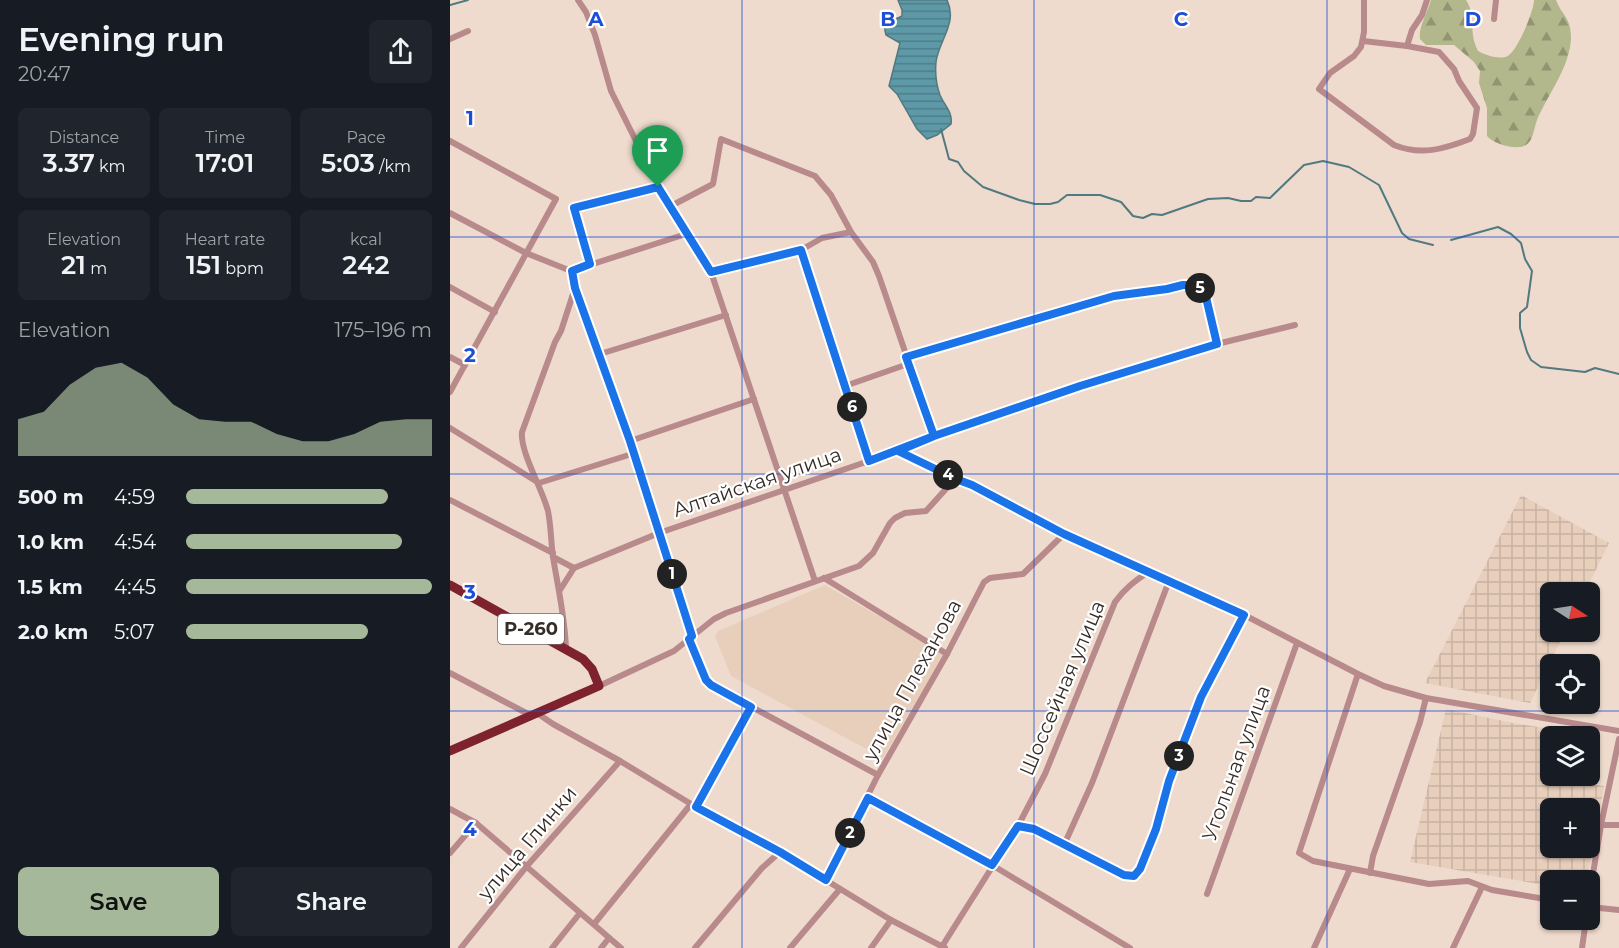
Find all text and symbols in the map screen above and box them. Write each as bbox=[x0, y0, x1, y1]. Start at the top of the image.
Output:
text: A bbox=[587, 7, 604, 31]
text: B bbox=[880, 7, 896, 31]
text: C bbox=[1174, 7, 1189, 31]
text: D bbox=[1465, 7, 1481, 31]
text: Evening run bbox=[18, 19, 225, 59]
button: share bbox=[369, 20, 432, 83]
text: 20:47 bbox=[18, 62, 71, 86]
text: 1 bbox=[466, 106, 474, 130]
pin bbox=[632, 125, 683, 187]
text: Distance bbox=[49, 128, 119, 147]
text: Time bbox=[205, 128, 245, 147]
text: Pace bbox=[346, 128, 386, 147]
icon: arrive bbox=[641, 134, 674, 167]
text: 3.37 bbox=[42, 147, 95, 179]
text: 17:01 bbox=[196, 147, 254, 179]
text: 5:03 bbox=[321, 147, 375, 179]
text: km bbox=[95, 157, 126, 176]
text: /km bbox=[375, 157, 411, 176]
text: Elevation bbox=[47, 230, 121, 249]
text: Heart rate bbox=[185, 230, 265, 249]
text: kcal bbox=[350, 230, 382, 249]
text: 21 bbox=[61, 249, 86, 281]
text: 151 bbox=[186, 249, 221, 281]
text: 242 bbox=[342, 249, 390, 281]
text: m bbox=[86, 259, 107, 278]
text: bpm bbox=[221, 259, 264, 278]
pin: 5 bbox=[1185, 273, 1215, 303]
text: 5 bbox=[1195, 278, 1205, 297]
text: Elevation bbox=[18, 318, 110, 342]
text: 175–196 m bbox=[334, 318, 432, 342]
text: 2 bbox=[464, 343, 476, 367]
pin: 6 bbox=[837, 392, 867, 422]
text: 6 bbox=[847, 397, 857, 416]
street label: Алтайская улица bbox=[670, 442, 844, 522]
pin: 4 bbox=[933, 460, 963, 490]
text: 4 bbox=[942, 465, 954, 484]
text: 500 m bbox=[18, 485, 84, 509]
text: 4:59 bbox=[114, 485, 155, 509]
text: 1.0 km bbox=[18, 530, 84, 554]
text: 4:54 bbox=[114, 530, 156, 554]
pin: 1 bbox=[657, 559, 687, 589]
text: 1 bbox=[669, 564, 675, 583]
text: 1.5 km bbox=[18, 575, 83, 599]
text: 4:45 bbox=[114, 575, 156, 599]
text: 3 bbox=[463, 580, 476, 604]
north arrow bbox=[1540, 582, 1600, 642]
map controls bbox=[1540, 582, 1600, 930]
street label: улица Плеханова bbox=[857, 595, 966, 766]
street label: Шоссейная улица bbox=[1014, 597, 1110, 779]
road number: Р-260 bbox=[498, 614, 564, 644]
text: 2.0 km bbox=[18, 620, 88, 644]
text: 5:07 bbox=[114, 620, 154, 644]
button: locate bbox=[1540, 654, 1600, 714]
street label: Угольная улица bbox=[1197, 682, 1275, 844]
button: layers bbox=[1540, 726, 1600, 786]
pin: 3 bbox=[1164, 741, 1194, 771]
text: 3 bbox=[1174, 746, 1184, 765]
street label: улица Глинки bbox=[472, 781, 582, 906]
button: + bbox=[1540, 798, 1600, 858]
text: 4 bbox=[463, 817, 477, 841]
pin: 2 bbox=[835, 818, 865, 848]
text: 2 bbox=[845, 823, 855, 842]
button: Save bbox=[18, 867, 219, 936]
button: Share bbox=[231, 867, 432, 936]
button: − bbox=[1540, 870, 1600, 930]

